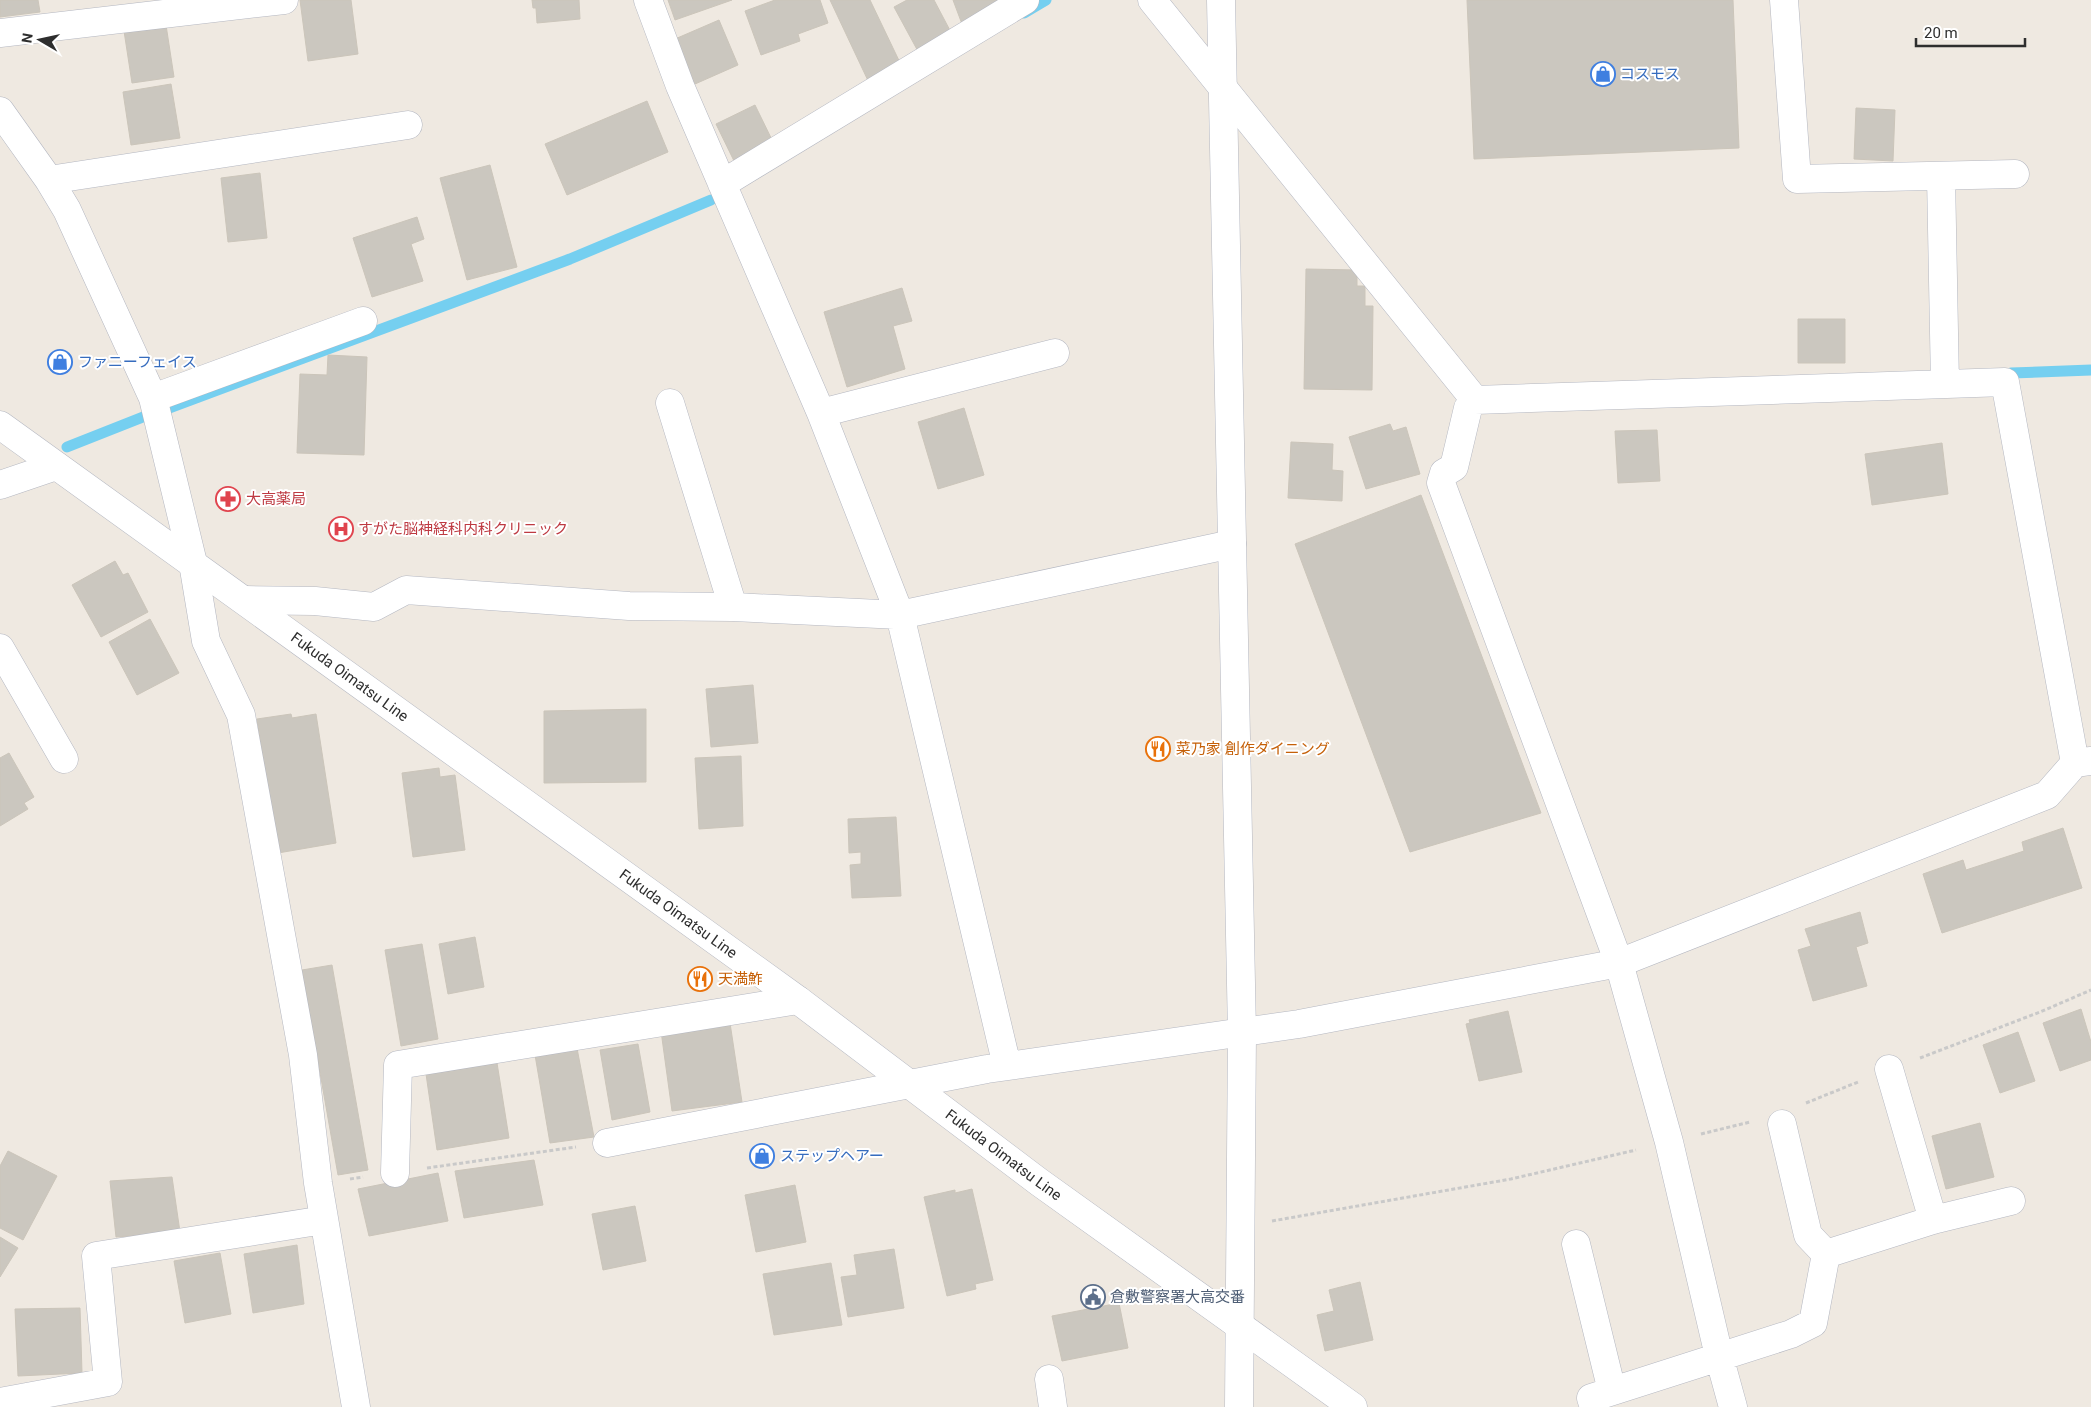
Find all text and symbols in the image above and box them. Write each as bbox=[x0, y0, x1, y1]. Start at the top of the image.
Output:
north arrow bbox=[15, 15, 65, 65]
scale bar bbox=[1916, 15, 2025, 47]
text: 20 m bbox=[1924, 24, 1958, 42]
text: N bbox=[18, 32, 36, 44]
shop icon: コスモス bbox=[1590, 61, 1616, 87]
place label: コスモス bbox=[1620, 65, 1680, 83]
shop icon: ファニーフェイス bbox=[47, 349, 73, 375]
place label: ファニーフェイス bbox=[78, 353, 197, 371]
pharmacy icon: 大高薬局 bbox=[215, 486, 241, 512]
place label: 大高薬局 bbox=[246, 490, 306, 508]
hospital icon: すがた脳神経科内科クリニック bbox=[328, 516, 354, 542]
place label: すがた脳神経科内科クリニック bbox=[358, 520, 568, 538]
street label: Fukuda Oimatsu Line bbox=[287, 629, 412, 725]
restaurant icon: 菜乃家 創作ダイニング bbox=[1145, 736, 1171, 762]
place label: 菜乃家 創作ダイニング bbox=[1176, 740, 1330, 758]
street label: Fukuda Oimatsu Line bbox=[616, 865, 741, 962]
restaurant icon: 天満鮓 bbox=[687, 966, 713, 992]
place label: 天満鮓 bbox=[718, 970, 763, 988]
street label: Fukuda Oimatsu Line bbox=[942, 1106, 1065, 1204]
shop icon: ステップヘアー bbox=[749, 1143, 775, 1169]
place label: ステップヘアー bbox=[780, 1147, 884, 1165]
public building icon: 倉敷警察署大高交番 bbox=[1080, 1284, 1106, 1310]
place label: 倉敷警察署大高交番 bbox=[1110, 1288, 1245, 1306]

